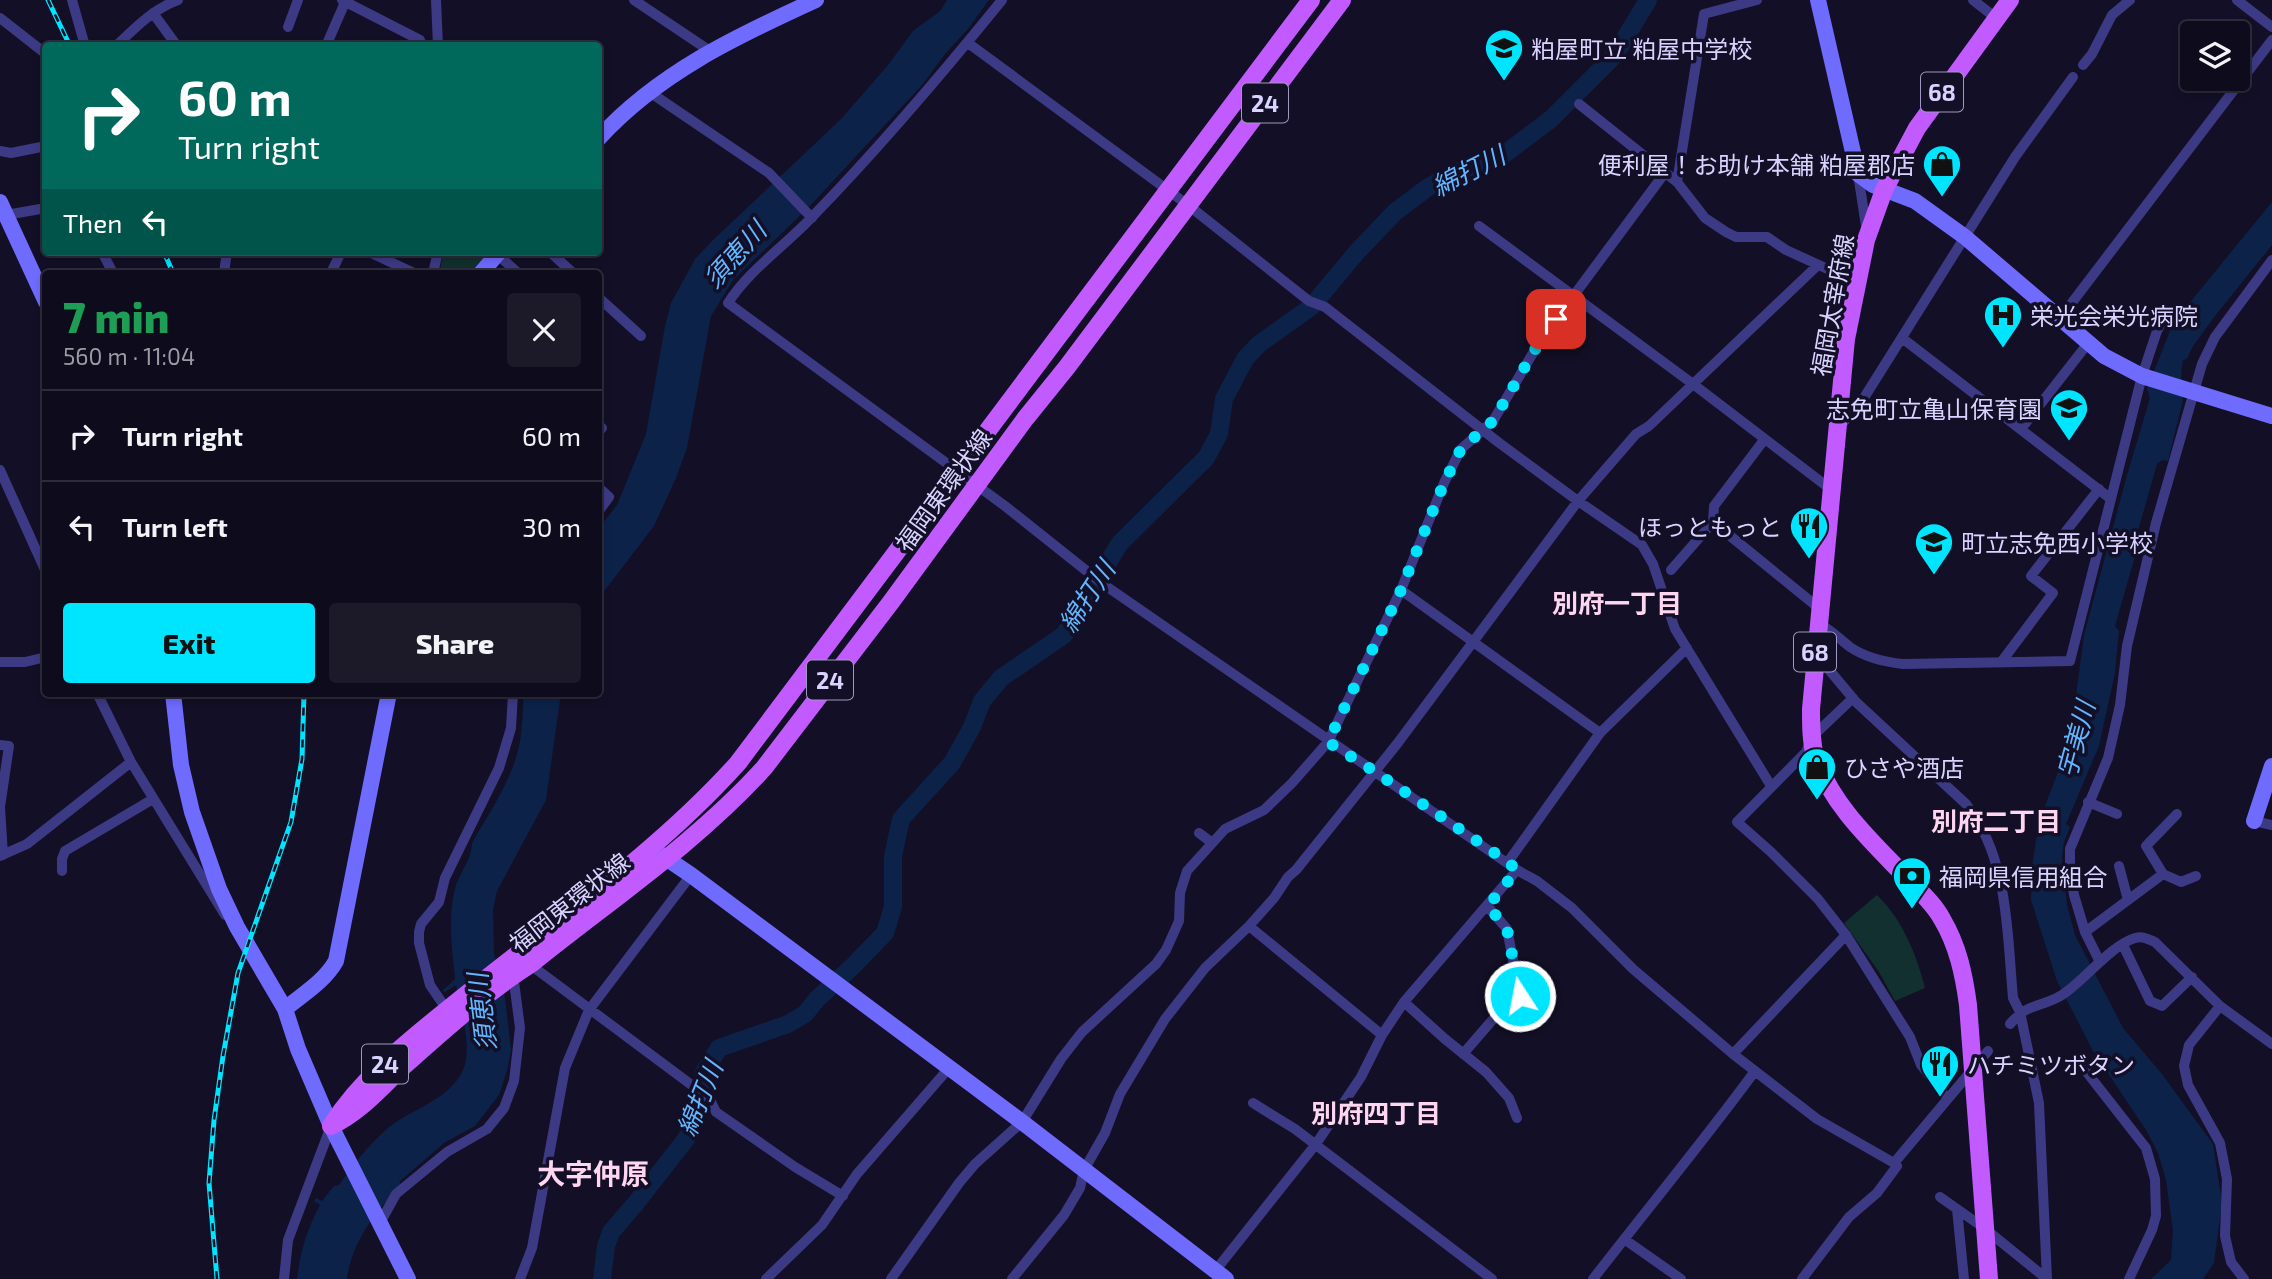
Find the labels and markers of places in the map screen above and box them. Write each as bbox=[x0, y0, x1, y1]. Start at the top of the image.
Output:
school or university icon: 粕屋町立 粕屋中学校 bbox=[1483, 27, 1525, 82]
place label: 粕屋町立 粕屋中学校 bbox=[1531, 34, 1752, 63]
shop icon: 便利屋！お助け本舗 粕屋郡店 bbox=[1921, 143, 1963, 198]
place label: 便利屋！お助け本舗 粕屋郡店 bbox=[1598, 150, 1915, 179]
pin bbox=[1526, 289, 1586, 349]
hospital icon: 栄光会栄光病院 bbox=[1982, 294, 2024, 349]
place label: 栄光会栄光病院 bbox=[2030, 301, 2198, 330]
school or university icon: 志免町立亀山保育園 bbox=[2048, 387, 2090, 442]
place label: 志免町立亀山保育園 bbox=[1826, 394, 2042, 423]
restaurant icon: ほっともっと bbox=[1788, 505, 1830, 560]
place label: ほっともっと bbox=[1638, 512, 1782, 541]
school or university icon: 町立志免西小学校 bbox=[1913, 521, 1955, 576]
place label: 町立志免西小学校 bbox=[1961, 528, 2153, 557]
shop icon: ひさや酒店 bbox=[1796, 746, 1838, 801]
place label: ひさや酒店 bbox=[1844, 753, 1964, 782]
bank icon: 福岡県信用組合 bbox=[1891, 855, 1933, 910]
place label: 福岡県信用組合 bbox=[1939, 862, 2107, 891]
restaurant icon: ハチミツボタン bbox=[1919, 1043, 1961, 1098]
place label: ハチミツボタン bbox=[1967, 1050, 2135, 1079]

